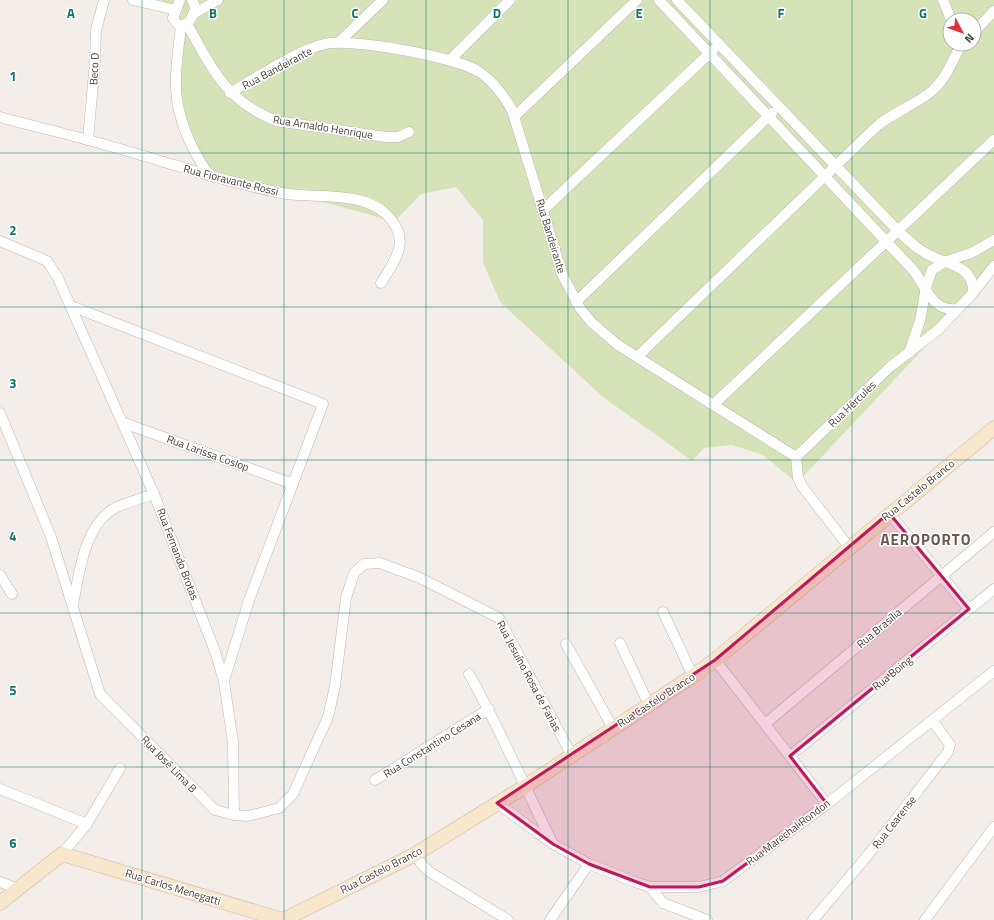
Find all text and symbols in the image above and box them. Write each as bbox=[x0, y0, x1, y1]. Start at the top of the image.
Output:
text: A bbox=[67, 3, 75, 23]
text: B bbox=[209, 3, 217, 23]
text: C bbox=[351, 3, 359, 23]
text: D bbox=[493, 3, 501, 23]
text: E bbox=[635, 3, 643, 23]
text: F bbox=[778, 3, 785, 23]
text: G bbox=[919, 3, 927, 23]
north arrow bbox=[942, 12, 982, 52]
text: N bbox=[961, 30, 978, 47]
street label: Rua Bandeirante bbox=[239, 43, 315, 93]
street label: Beco D bbox=[85, 52, 103, 86]
text: 1 bbox=[9, 66, 17, 86]
street label: Rua Arnaldo Henrique bbox=[272, 111, 375, 143]
street label: Rua Fioravante Rossi bbox=[182, 160, 280, 200]
street label: Rua Bandeirante bbox=[532, 197, 570, 276]
text: 2 bbox=[9, 220, 17, 240]
text: 3 bbox=[9, 373, 17, 393]
street label: Rua Hércules bbox=[825, 377, 879, 431]
street label: Rua Larissa Coslop bbox=[165, 431, 252, 475]
street label: Rua Castelo Branco bbox=[878, 455, 958, 524]
street label: Rua Fernando Brotas bbox=[153, 506, 203, 602]
text: 4 bbox=[9, 526, 17, 546]
district label: AEROPORTO bbox=[881, 528, 971, 551]
street label: Rua Brasília bbox=[853, 604, 905, 652]
street label: Rua Jesuíno Rosa de Farias bbox=[493, 618, 565, 734]
street label: Rua Boing bbox=[869, 652, 916, 694]
street label: Rua Castelo Branco bbox=[614, 669, 698, 731]
text: 5 bbox=[9, 680, 17, 700]
street label: Rua Constantino Cesana bbox=[380, 708, 484, 782]
street label: Rua José Lima B bbox=[137, 732, 201, 796]
street label: Rua Cearense bbox=[868, 792, 920, 852]
street label: Rua Marechal Rondon bbox=[743, 795, 833, 869]
text: 6 bbox=[9, 833, 17, 853]
street label: Rua Castelo Branco bbox=[337, 842, 425, 898]
street label: Rua Carlos Menegatti bbox=[123, 865, 223, 909]

